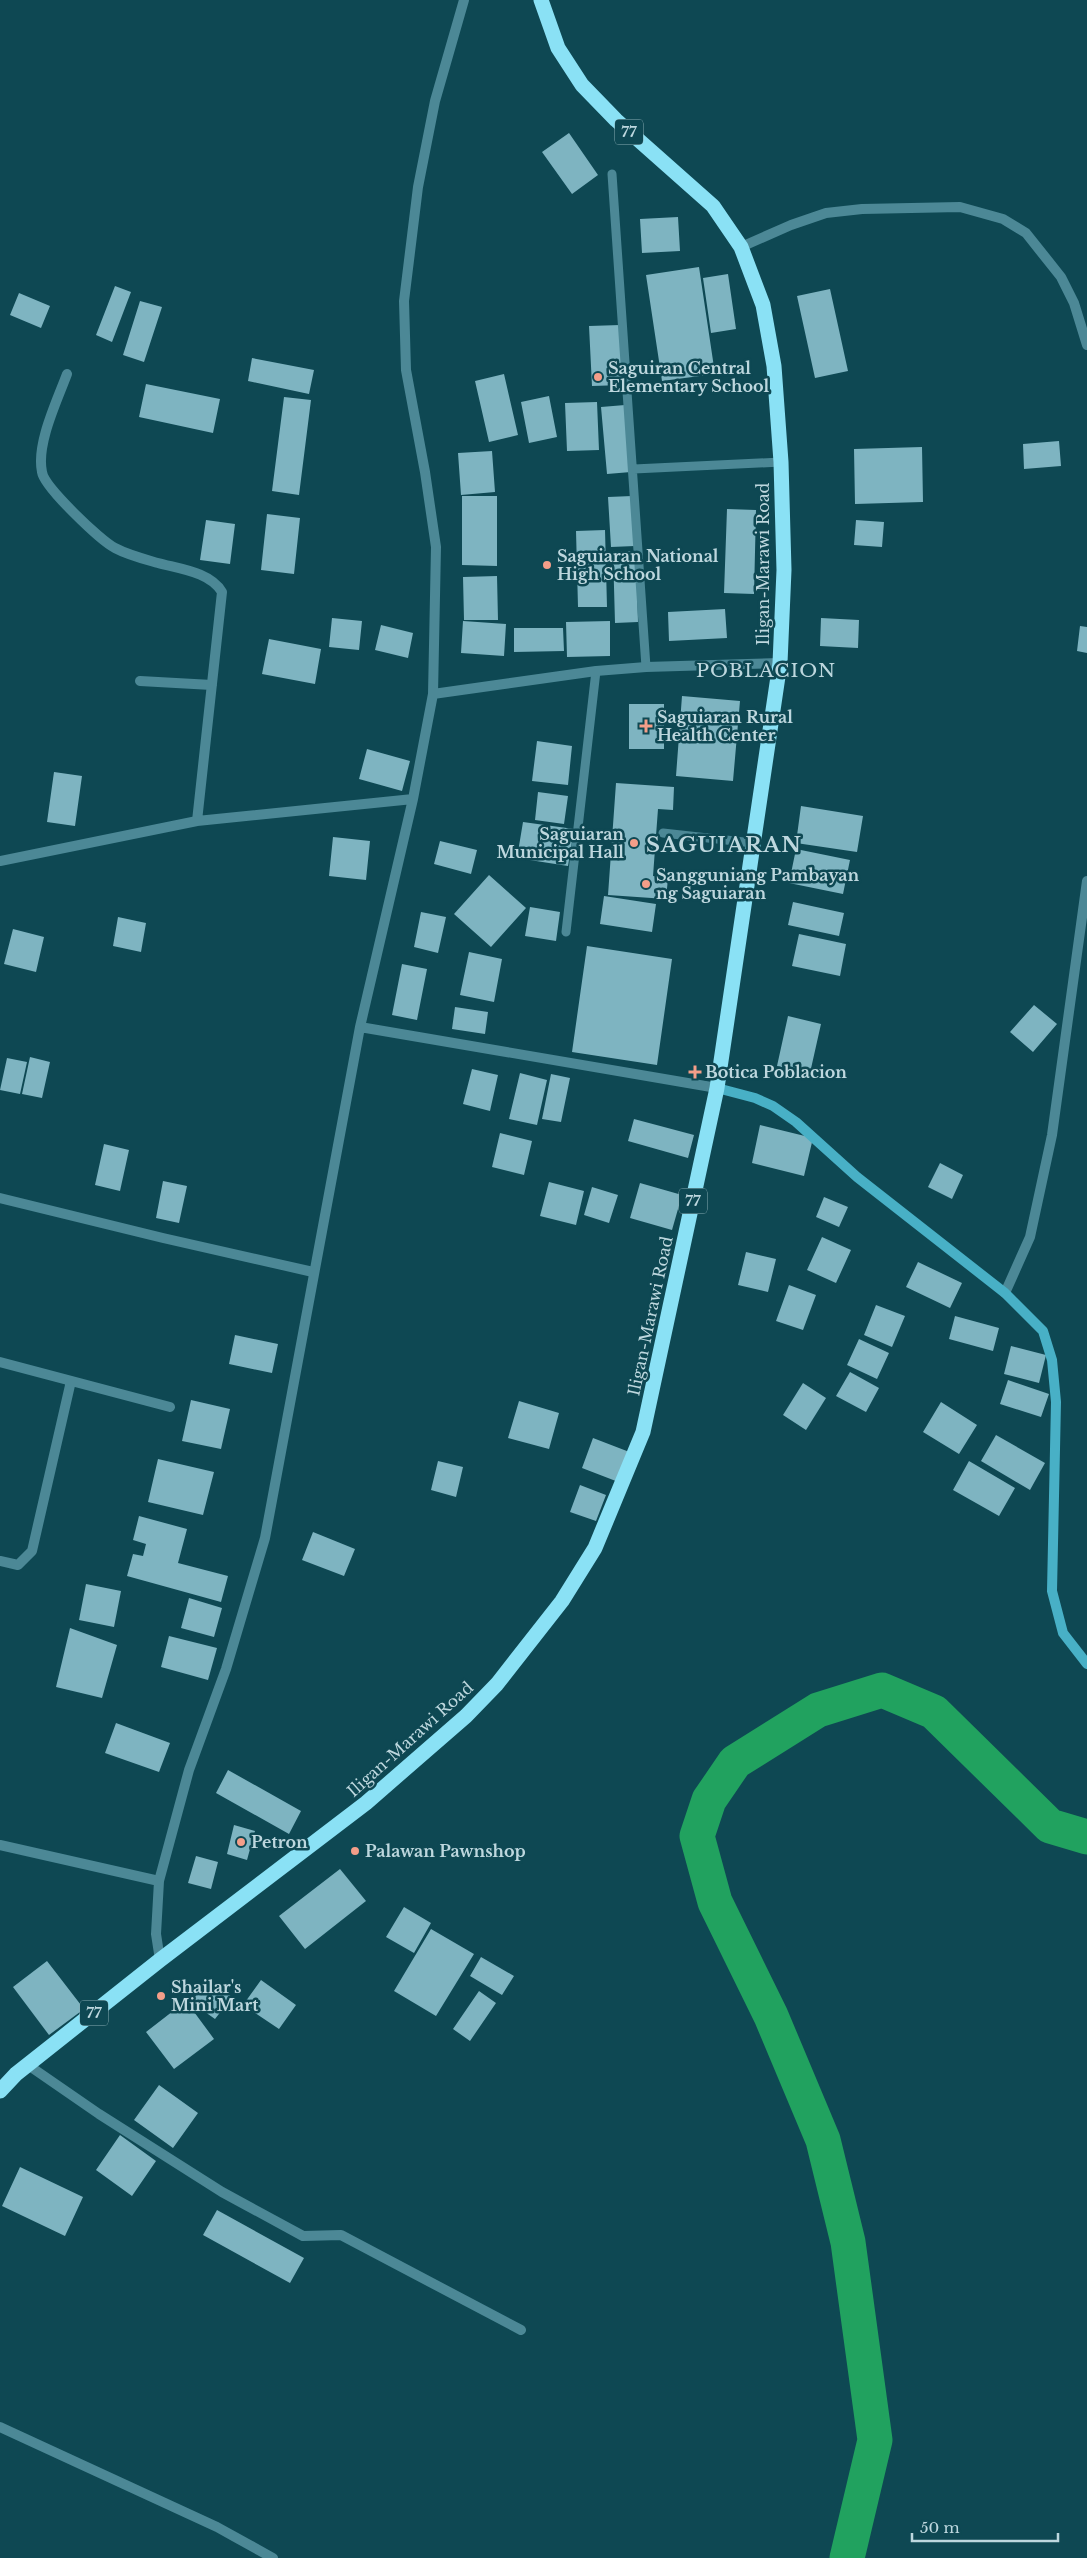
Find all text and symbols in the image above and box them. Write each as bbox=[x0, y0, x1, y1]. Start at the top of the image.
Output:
road number: 77 bbox=[615, 120, 643, 144]
place label: Saguiran Central Elementary School bbox=[608, 358, 770, 396]
marker: Saguiran Central Elementary School bbox=[592, 371, 604, 383]
street label: Iligan-Marawi Road bbox=[753, 482, 773, 645]
place label: Saguiaran National High School bbox=[557, 546, 719, 584]
marker: Saguiaran National High School bbox=[541, 559, 553, 571]
district label: POBLACION bbox=[696, 659, 836, 682]
place label: Saguiaran Rural Health Center bbox=[657, 707, 793, 745]
marker: Saguiaran Rural Health Center bbox=[639, 719, 653, 733]
place label: Saguiaran Municipal Hall bbox=[497, 824, 624, 862]
district label: SAGUIARAN bbox=[646, 832, 802, 858]
marker: Saguiaran Municipal Hall bbox=[628, 837, 640, 849]
place label: Sangguniang Pambayan ng Saguiaran bbox=[656, 865, 859, 903]
marker: Sangguniang Pambayan ng Saguiaran bbox=[640, 878, 652, 890]
place label: Botica Poblacion bbox=[705, 1062, 847, 1082]
marker: Botica Poblacion bbox=[689, 1066, 701, 1078]
road number: 77 bbox=[679, 1188, 707, 1214]
street label: Iligan-Marawi Road bbox=[623, 1234, 677, 1398]
street label: Iligan-Marawi Road bbox=[343, 1677, 477, 1801]
place label: Petron bbox=[251, 1832, 308, 1852]
marker: Petron bbox=[235, 1836, 247, 1848]
place label: Palawan Pawnshop bbox=[365, 1841, 526, 1861]
marker: Palawan Pawnshop bbox=[349, 1845, 361, 1857]
place label: Shailar's Mini Mart bbox=[171, 1977, 259, 2015]
marker: Shailar's Mini Mart bbox=[155, 1990, 167, 2002]
road number: 77 bbox=[80, 2000, 108, 2026]
scale bar bbox=[912, 2510, 1058, 2542]
text: 50 m bbox=[920, 2518, 960, 2537]

